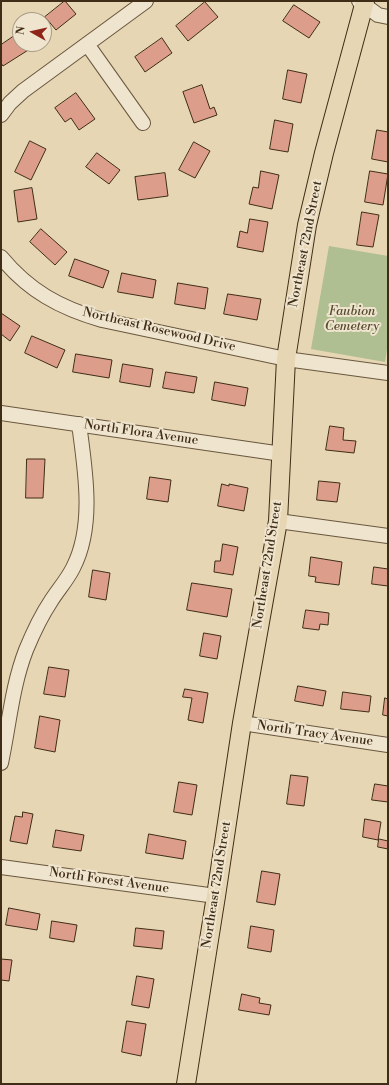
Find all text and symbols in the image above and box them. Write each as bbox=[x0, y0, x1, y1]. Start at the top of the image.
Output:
north arrow bbox=[12, 12, 52, 52]
text: N bbox=[14, 25, 29, 36]
street label: Northeast 72nd Street bbox=[286, 179, 326, 309]
park label: Faubion Cemetery bbox=[325, 304, 379, 335]
street label: Northeast Rosewood Drive bbox=[81, 305, 237, 355]
street label: North Flora Avenue bbox=[83, 417, 199, 449]
street label: Northeast 72nd Street bbox=[250, 500, 286, 630]
street label: North Tracy Avenue bbox=[256, 718, 374, 750]
street label: Northeast 72nd Street bbox=[199, 820, 235, 950]
street label: North Forest Avenue bbox=[48, 865, 170, 897]

